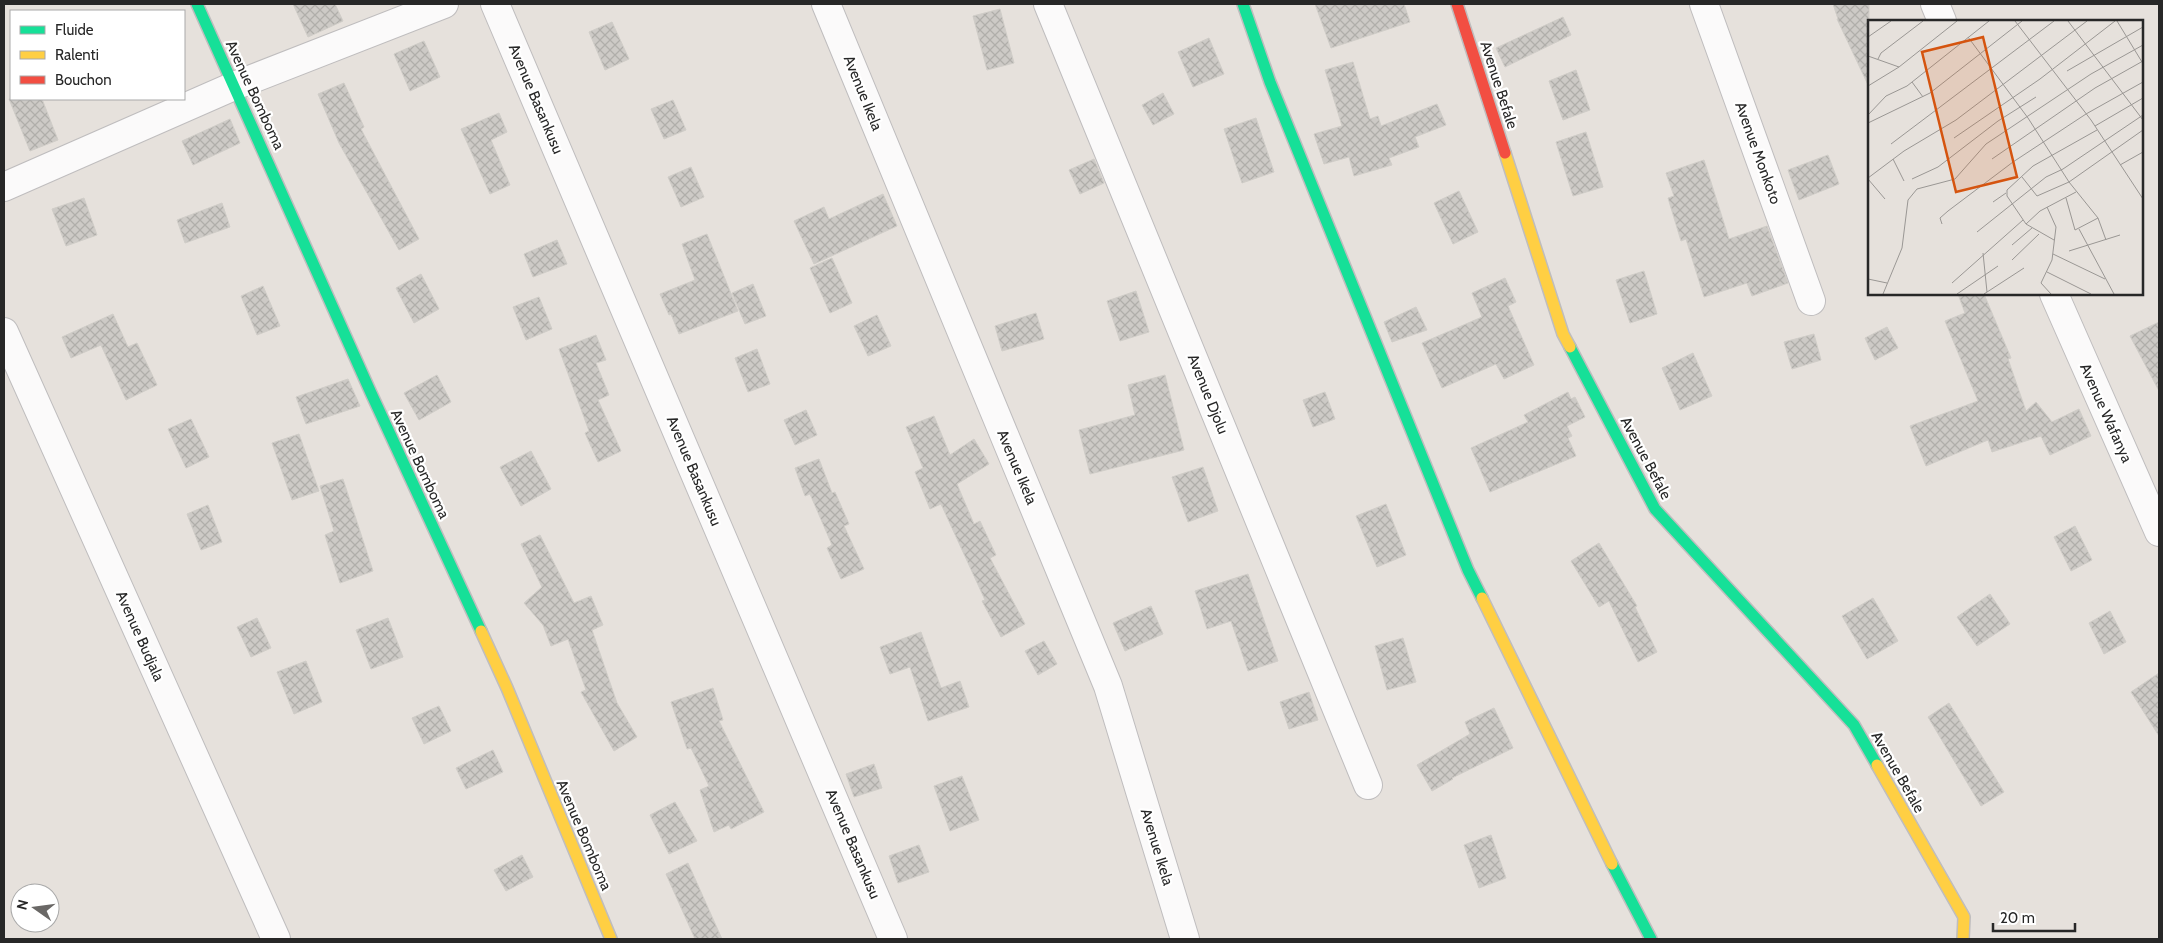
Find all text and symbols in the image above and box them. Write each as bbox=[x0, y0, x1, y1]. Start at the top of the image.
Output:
legend bbox=[10, 10, 185, 100]
inset map bbox=[1868, 20, 2143, 295]
text: Fluide bbox=[55, 21, 94, 39]
street label: Avenue Bomboma bbox=[222, 38, 288, 153]
street label: Avenue Befale bbox=[1476, 39, 1522, 131]
street label: Avenue Basankusu bbox=[505, 41, 567, 157]
text: Ralenti bbox=[55, 46, 99, 64]
street label: Avenue Ikela bbox=[840, 53, 887, 134]
text: Bouchon bbox=[55, 71, 112, 89]
street label: Avenue Monkoto bbox=[1731, 99, 1785, 207]
street label: Avenue Djolu bbox=[1184, 351, 1232, 437]
street label: Avenue Wafanya bbox=[2076, 361, 2136, 466]
street label: Avenue Bomboma bbox=[387, 407, 453, 522]
street label: Avenue Basankusu bbox=[663, 413, 725, 529]
street label: Avenue Befale bbox=[1617, 414, 1675, 503]
street label: Avenue Ikela bbox=[993, 427, 1041, 508]
street label: Avenue Budjala bbox=[112, 588, 168, 685]
street label: Avenue Befale bbox=[1868, 728, 1929, 816]
street label: Avenue Bomboma bbox=[553, 777, 616, 894]
street label: Avenue Basankusu bbox=[822, 786, 884, 902]
street label: Avenue Ikela bbox=[1137, 806, 1177, 888]
north arrow bbox=[10, 883, 60, 933]
text: N bbox=[12, 898, 32, 912]
scale bar bbox=[1993, 900, 2076, 932]
text: 20 m bbox=[2000, 909, 2035, 927]

